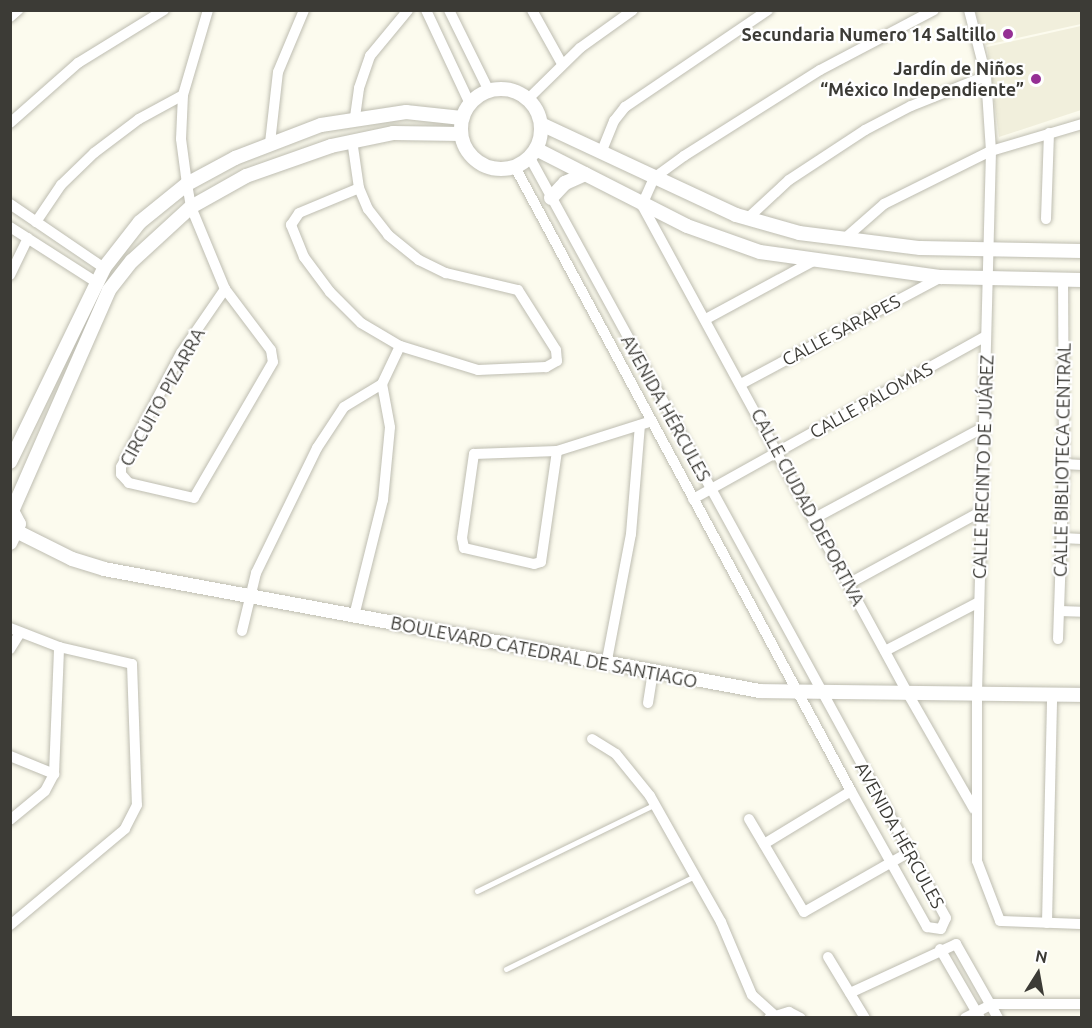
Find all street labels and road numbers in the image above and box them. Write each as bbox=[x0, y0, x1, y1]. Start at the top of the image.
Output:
street label: CALLE SARAPES bbox=[778, 290, 904, 370]
street label: CIRCUITO PIZARRA bbox=[115, 324, 209, 470]
street label: AVENIDA HÉRCULES bbox=[617, 331, 715, 485]
street label: CALLE BIBLIOTECA CENTRAL bbox=[1049, 343, 1075, 577]
street label: CALLE RECINTO DE JUÁREZ bbox=[968, 355, 998, 579]
street label: CALLE PALOMAS bbox=[806, 357, 936, 443]
street label: CALLE CIUDAD DEPORTIVA bbox=[747, 405, 869, 609]
street label: BOULEVARD CATEDRAL DE SANTIAGO bbox=[389, 612, 699, 692]
street label: AVENIDA HÉRCULES bbox=[851, 758, 949, 912]

